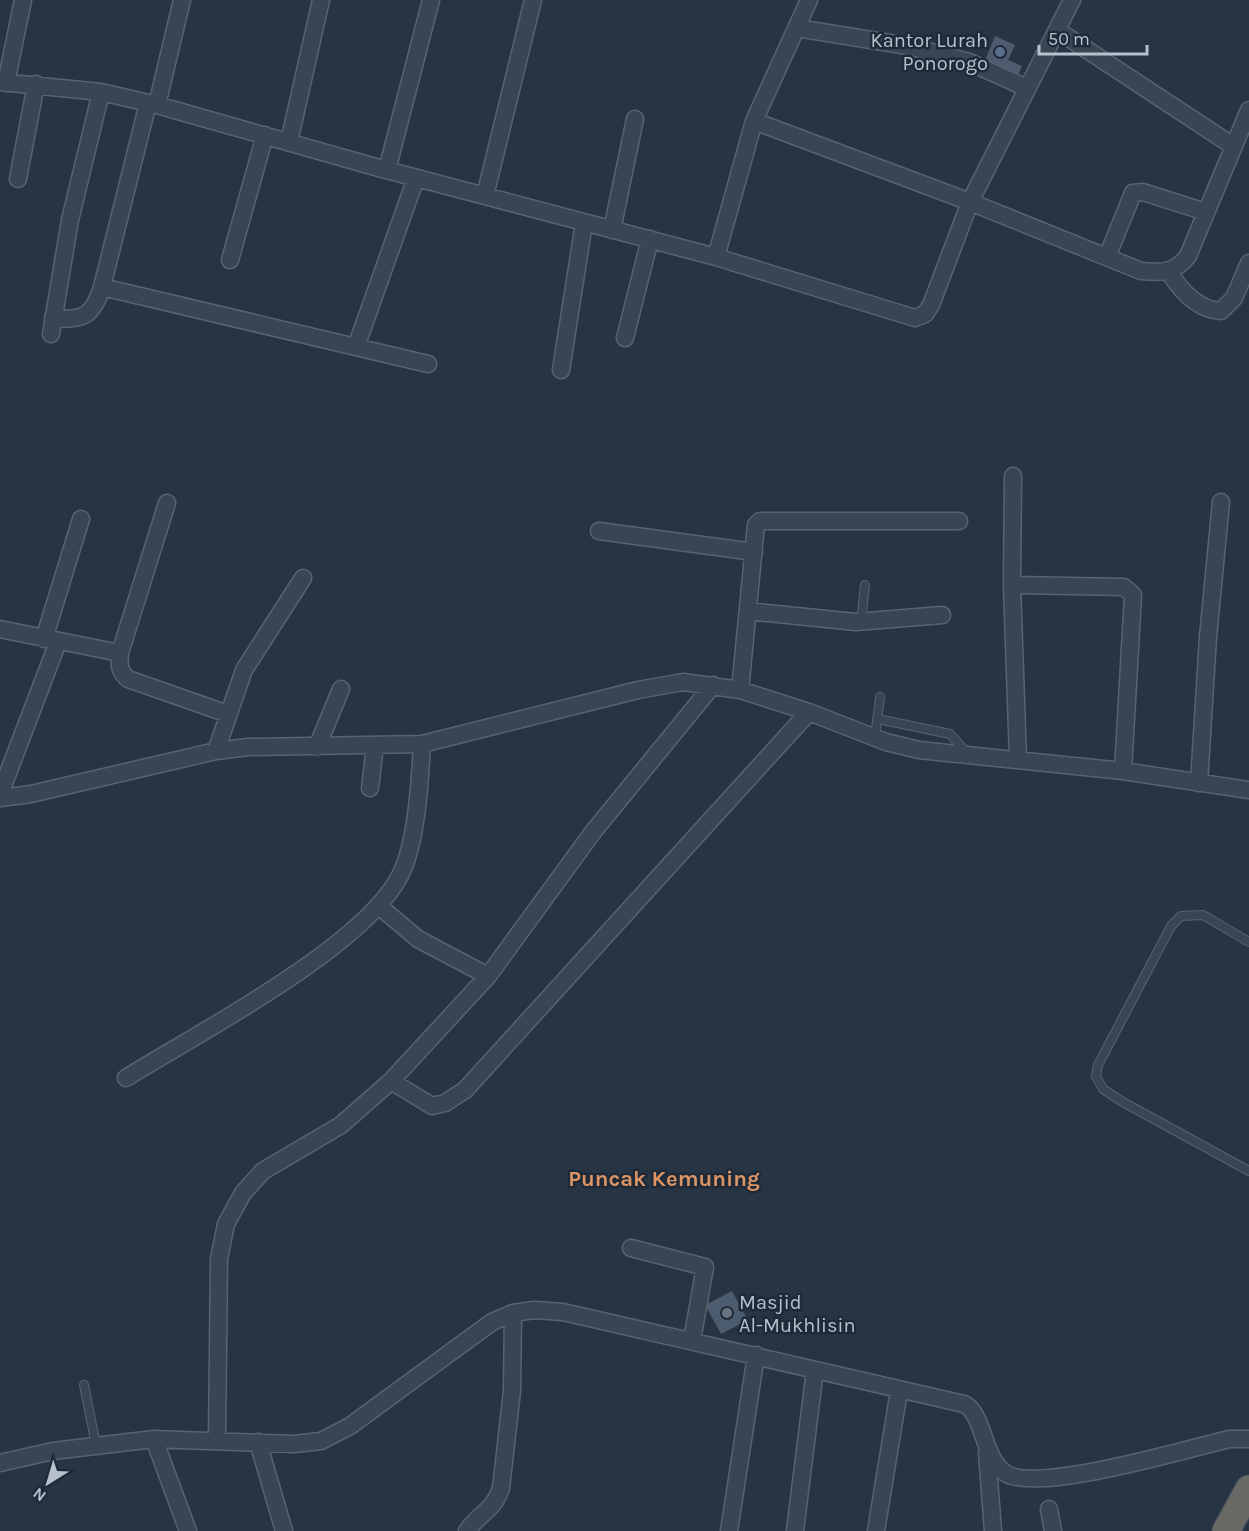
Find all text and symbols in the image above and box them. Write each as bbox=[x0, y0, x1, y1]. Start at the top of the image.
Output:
scale bar bbox=[1039, 18, 1147, 56]
text: 50 m bbox=[1048, 28, 1090, 50]
place label: Kantor Lurah Ponorogo bbox=[871, 29, 988, 75]
marker: Kantor Lurah Ponorogo bbox=[993, 45, 1007, 59]
district label: Puncak Kemuning bbox=[568, 1166, 760, 1192]
place label: Masjid Al-Mukhlisin bbox=[739, 1291, 856, 1337]
marker: Masjid Al-Mukhlisin bbox=[720, 1306, 734, 1320]
north arrow bbox=[18, 1453, 78, 1513]
text: N bbox=[29, 1484, 50, 1506]

